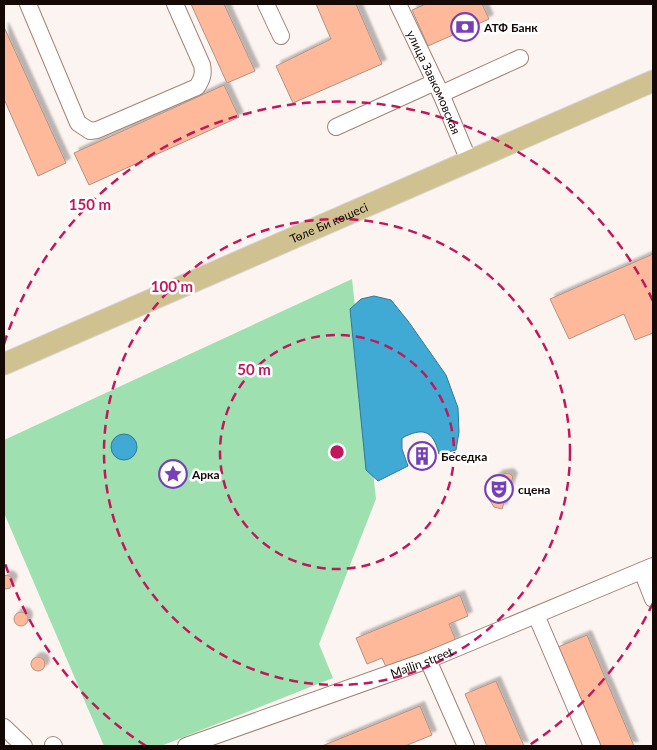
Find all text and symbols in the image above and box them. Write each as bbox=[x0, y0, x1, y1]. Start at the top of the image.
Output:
bank icon: АТФ Банк bbox=[450, 12, 480, 42]
place label: АТФ Банк bbox=[483, 20, 538, 35]
street label: улица Завкомовская bbox=[404, 28, 464, 136]
text: 150 m bbox=[69, 195, 111, 213]
street label: Төле Би көшесі bbox=[287, 199, 370, 246]
text: 100 m bbox=[151, 277, 193, 295]
text: 50 m bbox=[237, 360, 271, 378]
building icon: Беседка bbox=[407, 441, 437, 471]
centre of rings bbox=[328, 443, 346, 461]
place label: Беседка bbox=[441, 449, 487, 464]
place icon: Арка bbox=[158, 459, 188, 489]
place label: Арка bbox=[191, 467, 220, 482]
theatre icon: сцена bbox=[484, 474, 514, 504]
place label: сцена bbox=[518, 482, 550, 497]
street label: Mailin street bbox=[388, 643, 456, 680]

